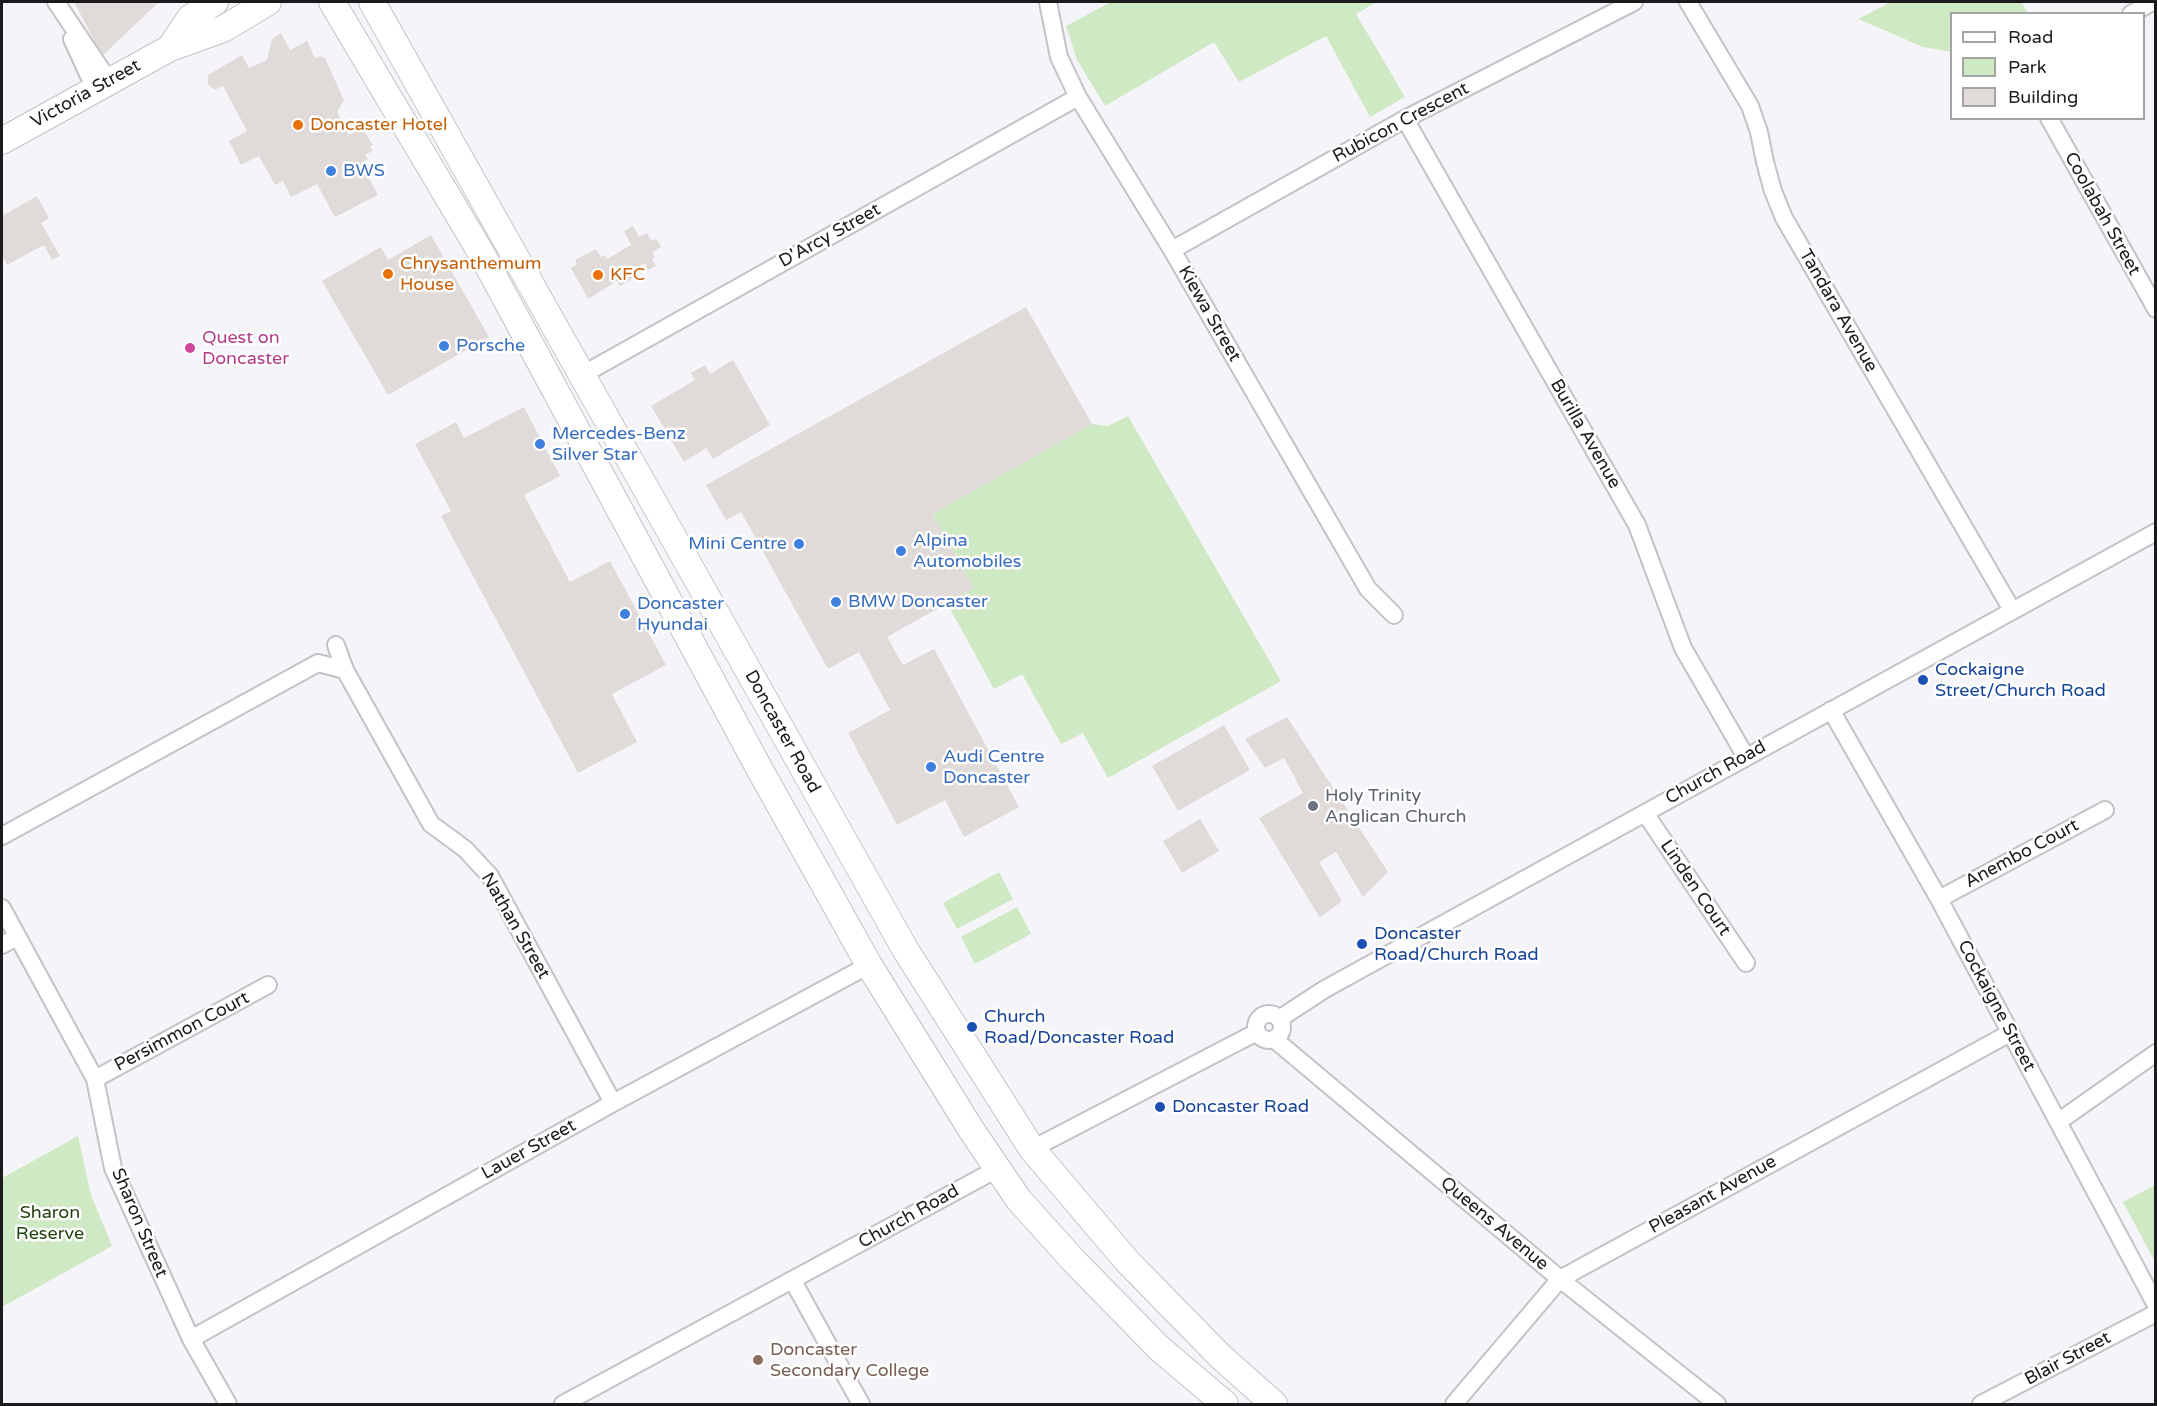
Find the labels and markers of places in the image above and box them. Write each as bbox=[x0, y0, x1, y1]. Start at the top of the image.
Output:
place label: Doncaster Hotel bbox=[310, 114, 448, 136]
marker: Doncaster Hotel bbox=[291, 118, 305, 132]
place label: BWS bbox=[343, 160, 385, 182]
marker: BWS bbox=[324, 164, 338, 178]
place label: Chrysanthemum House bbox=[400, 253, 541, 296]
place label: KFC bbox=[610, 264, 645, 286]
marker: Chrysanthemum House bbox=[381, 267, 395, 281]
marker: KFC bbox=[591, 268, 605, 282]
place label: Quest on Doncaster bbox=[202, 327, 289, 370]
place label: Porsche bbox=[456, 335, 525, 357]
marker: Porsche bbox=[437, 339, 451, 353]
marker: Quest on Doncaster bbox=[183, 341, 197, 355]
place label: Mercedes-Benz Silver Star bbox=[552, 423, 686, 466]
marker: Mercedes-Benz Silver Star bbox=[533, 437, 547, 451]
place label: Alpina Automobiles bbox=[913, 530, 1021, 572]
place label: Mini Centre bbox=[688, 533, 787, 555]
marker: Mini Centre bbox=[792, 537, 806, 551]
marker: Alpina Automobiles bbox=[894, 544, 908, 558]
place label: BMW Doncaster bbox=[848, 591, 988, 613]
place label: Doncaster Hyundai bbox=[637, 593, 724, 636]
marker: BMW Doncaster bbox=[829, 595, 843, 609]
marker: Doncaster Hyundai bbox=[618, 607, 632, 621]
place label: Cockaigne Street/Church Road bbox=[1935, 659, 2106, 702]
marker: Cockaigne Street/Church Road bbox=[1916, 673, 1930, 687]
place label: Audi Centre Doncaster bbox=[943, 746, 1045, 789]
marker: Audi Centre Doncaster bbox=[924, 760, 938, 774]
place label: Holy Trinity Anglican Church bbox=[1325, 785, 1466, 828]
marker: Holy Trinity Anglican Church bbox=[1306, 799, 1320, 813]
place label: Doncaster Road/Church Road bbox=[1374, 923, 1539, 966]
marker: Doncaster Road/Church Road bbox=[1355, 937, 1369, 951]
place label: Church Road/Doncaster Road bbox=[984, 1006, 1174, 1048]
marker: Church Road/Doncaster Road bbox=[965, 1020, 979, 1034]
place label: Doncaster Road bbox=[1172, 1096, 1309, 1118]
marker: Doncaster Road bbox=[1153, 1100, 1167, 1114]
place label: Doncaster Secondary College bbox=[770, 1339, 929, 1382]
marker: Doncaster Secondary College bbox=[751, 1353, 765, 1367]

